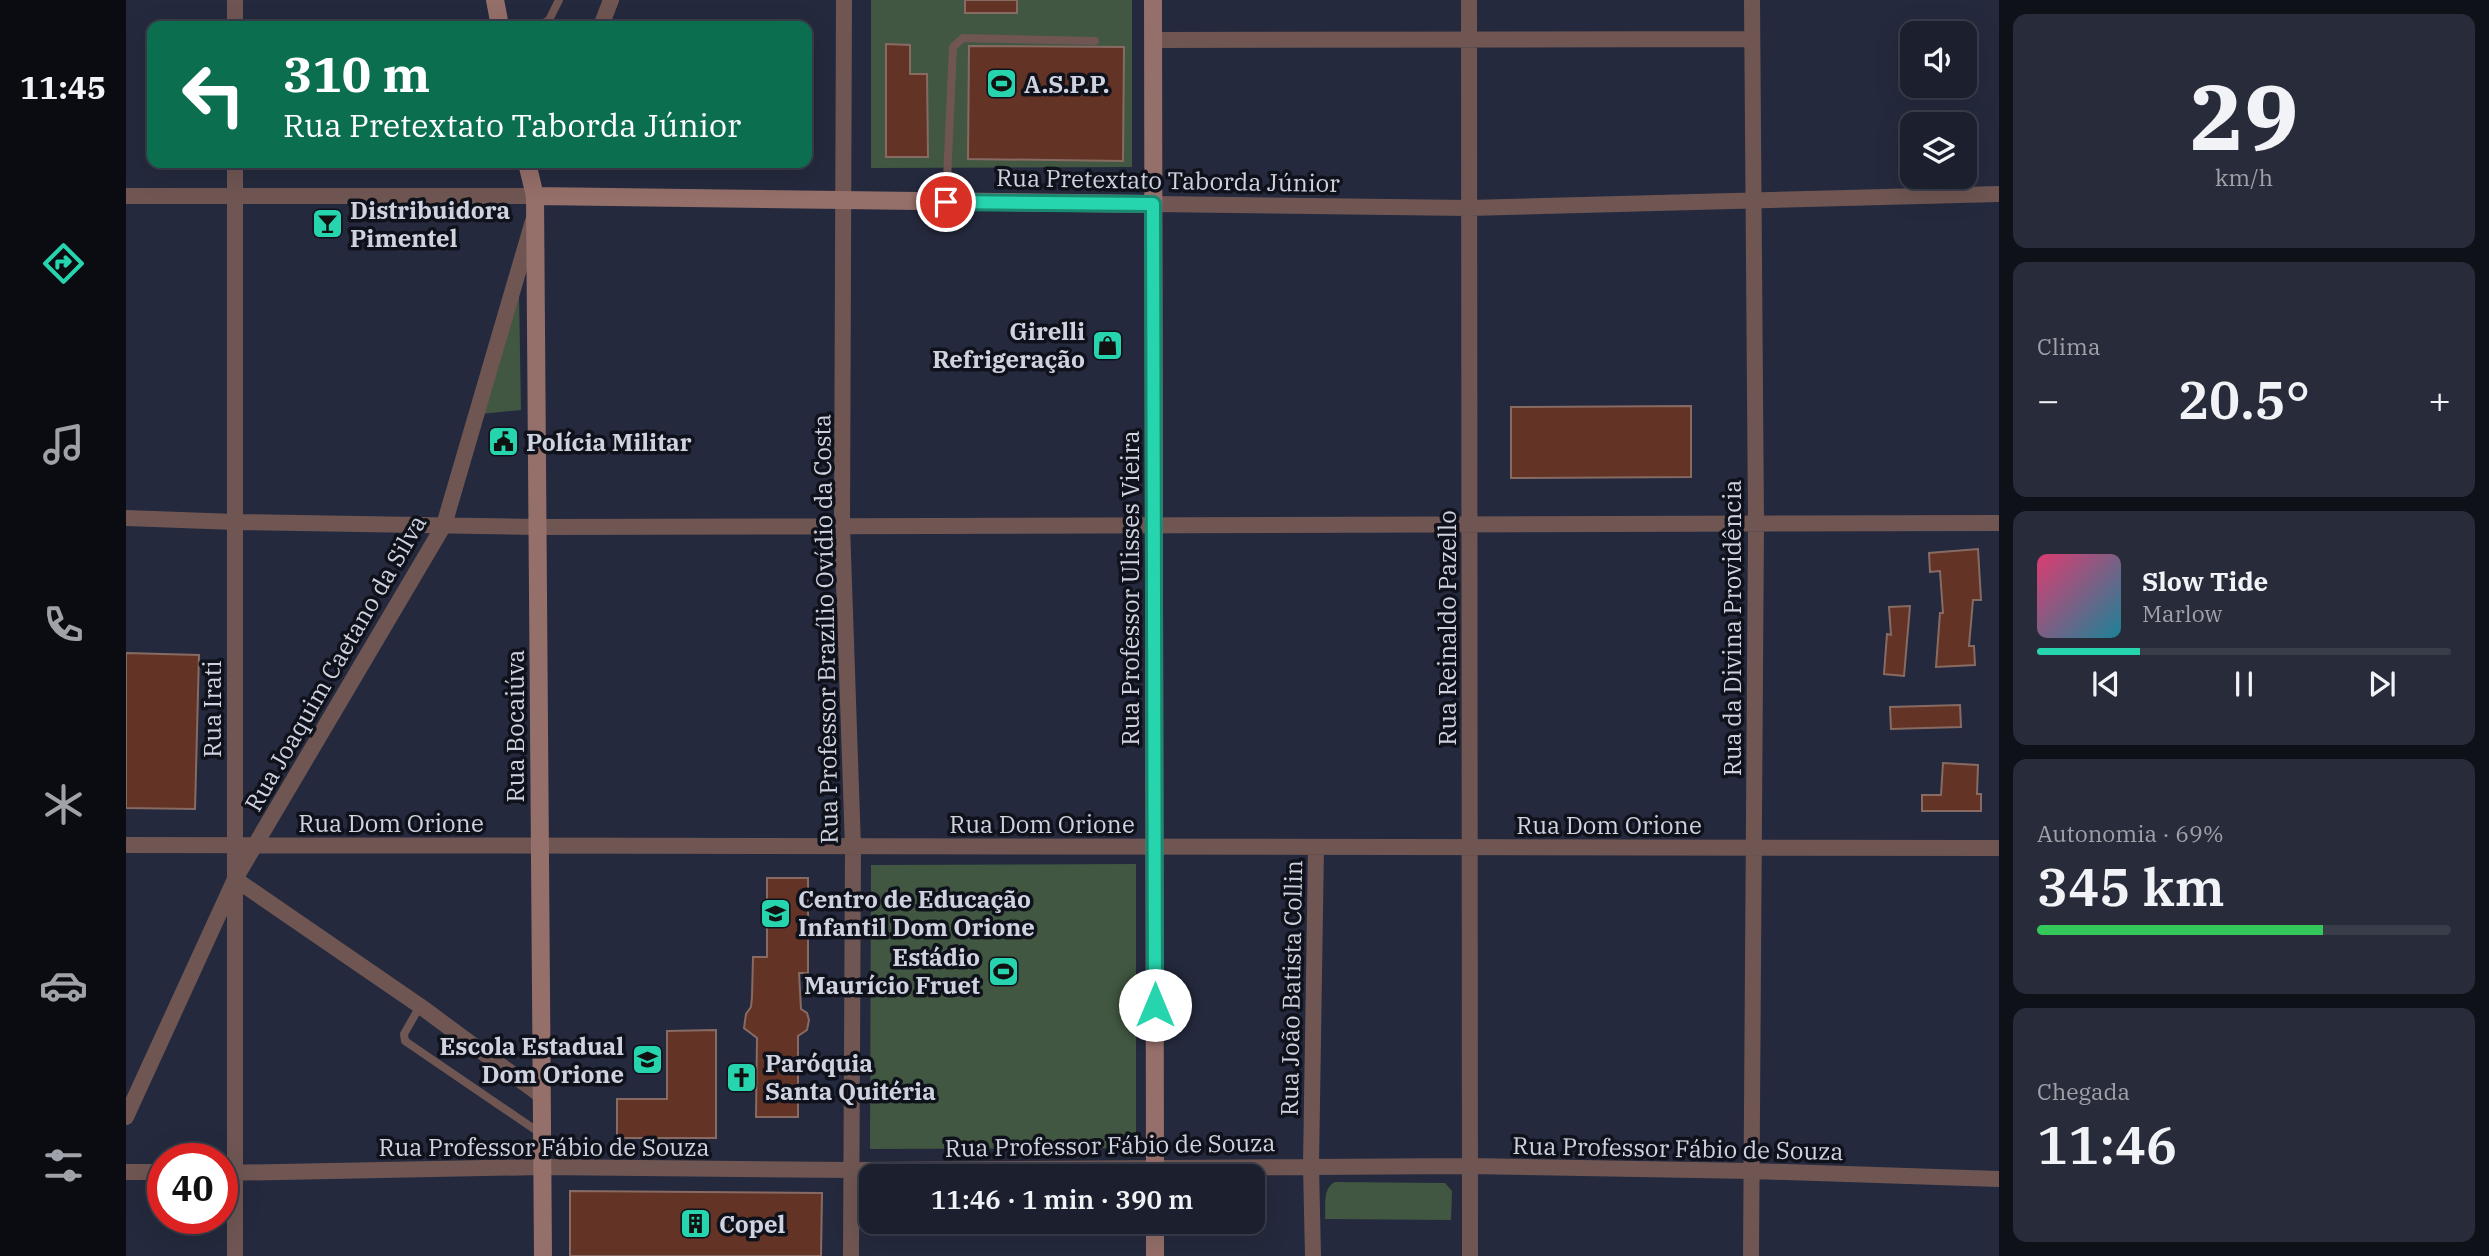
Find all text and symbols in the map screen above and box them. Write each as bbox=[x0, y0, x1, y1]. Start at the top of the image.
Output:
map controls bbox=[1900, 21, 1977, 189]
button: sound bbox=[1900, 21, 1977, 98]
text: 310 m bbox=[283, 42, 430, 105]
icon: left bbox=[168, 49, 259, 140]
text: 29 bbox=[2189, 57, 2299, 175]
text: 11:45 bbox=[20, 66, 106, 108]
sports icon: A.S.P.P. bbox=[984, 67, 1018, 101]
place label: A.S.P.P. bbox=[1024, 68, 1110, 100]
text: Rua Pretextato Taborda Júnior bbox=[283, 104, 741, 146]
button: layers bbox=[1900, 112, 1977, 189]
street label: Rua Pretextato Taborda Júnior bbox=[996, 161, 1340, 199]
text: km/h bbox=[2215, 162, 2273, 192]
pin bbox=[916, 172, 976, 232]
icon: arrive bbox=[927, 183, 965, 221]
place label: Distribuidora Pimentel bbox=[350, 194, 511, 254]
bar icon: Distribuidora Pimentel bbox=[310, 207, 344, 241]
icon: directions bbox=[39, 239, 88, 288]
place label: Girelli Refrigeração bbox=[932, 315, 1085, 375]
shop icon: Girelli Refrigeração bbox=[1091, 328, 1125, 362]
text: Clima bbox=[2037, 331, 2101, 361]
text: 20.5° bbox=[2178, 366, 2310, 433]
text: − bbox=[2037, 375, 2060, 424]
text: + bbox=[2428, 375, 2451, 424]
street label: Rua Professor Brazílio Ovídio da Costa bbox=[805, 414, 845, 844]
icon: music bbox=[39, 420, 88, 469]
public building icon: Polícia Militar bbox=[486, 425, 520, 459]
place label: Polícia Militar bbox=[526, 426, 692, 458]
street label: Rua Professor Ulisses Vieira bbox=[1114, 430, 1146, 746]
street label: Rua da Divina Providência bbox=[1716, 480, 1748, 776]
street label: Rua Joaquim Caetano da Silva bbox=[237, 509, 433, 817]
street label: Rua Reinaldo Pazello bbox=[1431, 510, 1463, 746]
text: Slow Tide bbox=[2142, 564, 2268, 598]
text: Marlow bbox=[2142, 598, 2222, 628]
icon: phone bbox=[39, 600, 88, 649]
street label: Rua Bocaiúva bbox=[499, 650, 531, 802]
street label: Rua Irati bbox=[196, 660, 228, 758]
icon: previous bbox=[2087, 665, 2125, 703]
icon: pause bbox=[2225, 665, 2263, 703]
icon: next bbox=[2363, 665, 2401, 703]
icon: climate bbox=[39, 780, 88, 829]
street label: Rua Dom Orione bbox=[298, 807, 484, 839]
street label: Rua Dom Orione bbox=[949, 808, 1135, 840]
street label: Rua Dom Orione bbox=[1516, 809, 1702, 841]
text: Autonomia · 69% bbox=[2037, 818, 2224, 848]
text: 345 km bbox=[2037, 853, 2225, 920]
street label: Rua João Batista Collin bbox=[1273, 860, 1309, 1116]
place label: Centro de Educação Infantil Dom Orione bbox=[798, 883, 1035, 943]
school or university icon: Centro de Educação Infantil Dom Orione bbox=[758, 896, 792, 930]
place label: Estádio Maurício Fruet bbox=[804, 941, 980, 1001]
sports icon: Estádio Maurício Fruet bbox=[986, 954, 1020, 988]
icon: car bbox=[39, 961, 88, 1010]
position arrow bbox=[1118, 968, 1192, 1042]
place label: Escola Estadual Dom Orione bbox=[440, 1030, 624, 1090]
school or university icon: Escola Estadual Dom Orione bbox=[630, 1043, 664, 1077]
place label: Paróquia Santa Quitéria bbox=[765, 1047, 936, 1107]
church icon: Paróquia Santa Quitéria bbox=[725, 1060, 759, 1094]
text: Chegada bbox=[2037, 1076, 2130, 1106]
text: 11:46 bbox=[2037, 1111, 2177, 1178]
street label: Rua Professor Fábio de Souza bbox=[944, 1126, 1276, 1164]
street label: Rua Professor Fábio de Souza bbox=[1512, 1129, 1844, 1167]
street label: Rua Professor Fábio de Souza bbox=[378, 1131, 710, 1163]
icon: filters bbox=[39, 1141, 88, 1190]
speed limit sign: 40 bbox=[147, 1143, 238, 1234]
text: 11:46 · 1 min · 390 m bbox=[931, 1182, 1193, 1216]
building icon: Copel bbox=[679, 1207, 713, 1241]
place label: Copel bbox=[719, 1208, 786, 1240]

